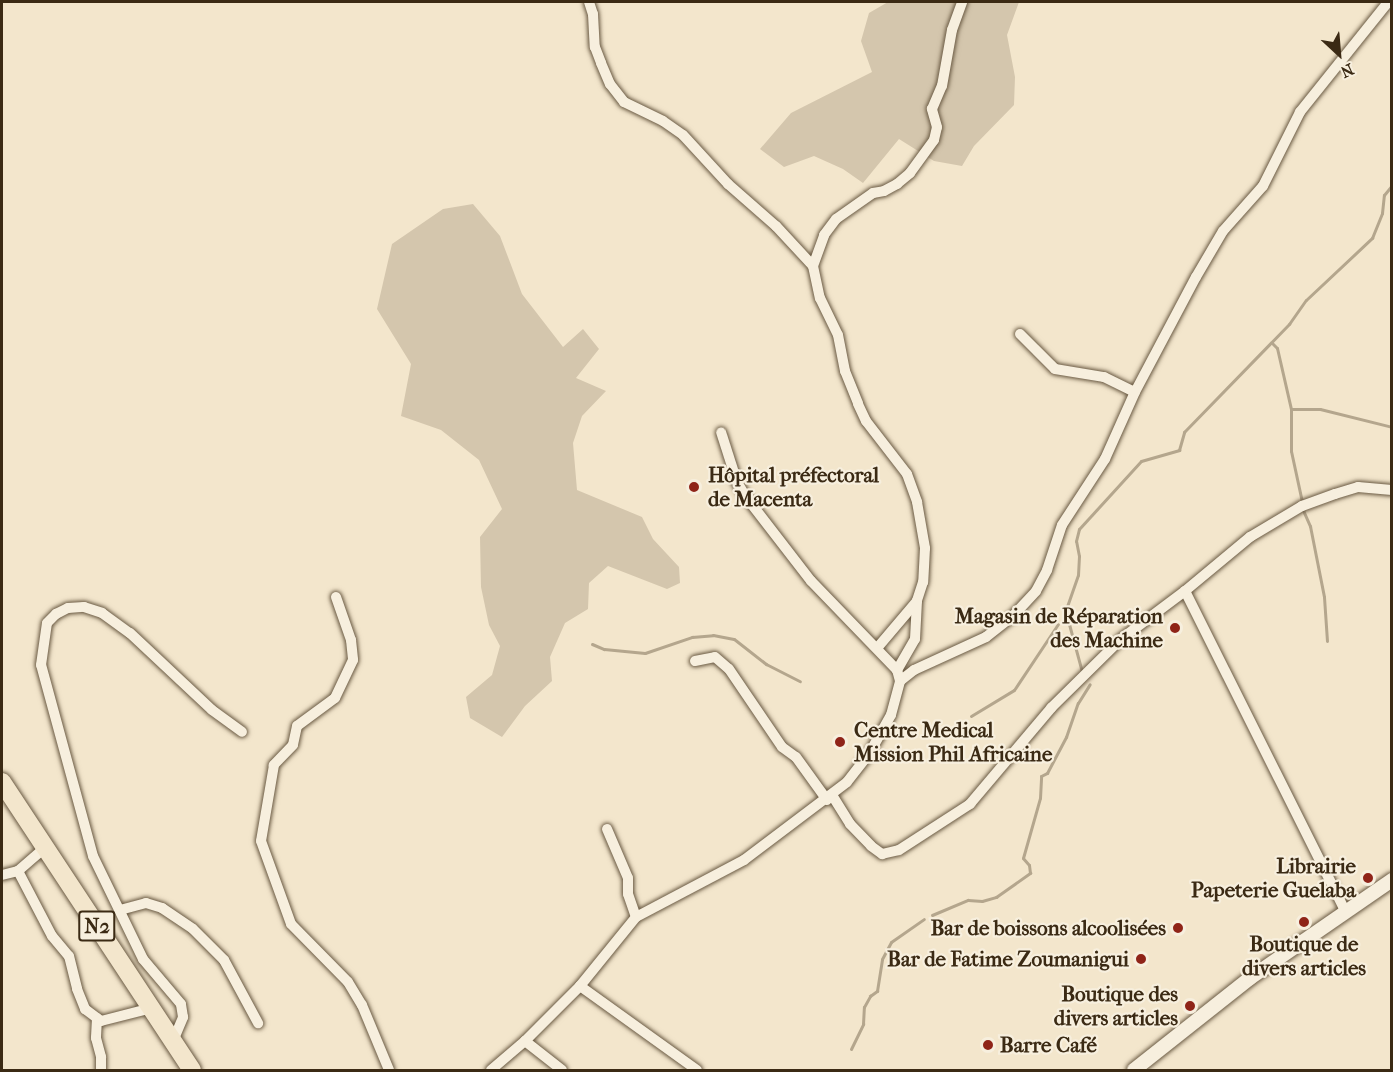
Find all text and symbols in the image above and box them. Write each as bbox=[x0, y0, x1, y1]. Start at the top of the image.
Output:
north arrow bbox=[1309, 24, 1369, 84]
text: N bbox=[1337, 59, 1357, 82]
place label: Hôpital préfectoral de Macenta bbox=[708, 462, 879, 512]
marker: Hôpital préfectoral de Macenta bbox=[685, 478, 703, 496]
place label: Magasin de Réparation des Machine bbox=[955, 603, 1163, 653]
marker: Magasin de Réparation des Machine bbox=[1168, 621, 1182, 635]
place label: Centre Medical Mission Phil Africaine bbox=[854, 717, 1052, 767]
marker: Centre Medical Mission Phil Africaine bbox=[831, 733, 849, 751]
place label: Librairie Papeterie Guelaba bbox=[1191, 853, 1356, 903]
marker: Librairie Papeterie Guelaba bbox=[1361, 871, 1375, 885]
road number: N2 bbox=[78, 909, 116, 943]
place label: Bar de boissons alcoolisées bbox=[931, 915, 1166, 941]
marker: Boutique de divers articles bbox=[1297, 915, 1311, 929]
marker: Bar de boissons alcoolisées bbox=[1171, 921, 1185, 935]
place label: Boutique de divers articles bbox=[1242, 931, 1366, 981]
place label: Bar de Fatime Zoumanigui bbox=[887, 946, 1129, 972]
marker: Bar de Fatime Zoumanigui bbox=[1134, 952, 1148, 966]
place label: Boutique des divers articles bbox=[1054, 981, 1178, 1031]
marker: Boutique des divers articles bbox=[1183, 999, 1197, 1013]
place label: Barre Café bbox=[1000, 1032, 1097, 1058]
marker: Barre Café bbox=[981, 1038, 995, 1052]

